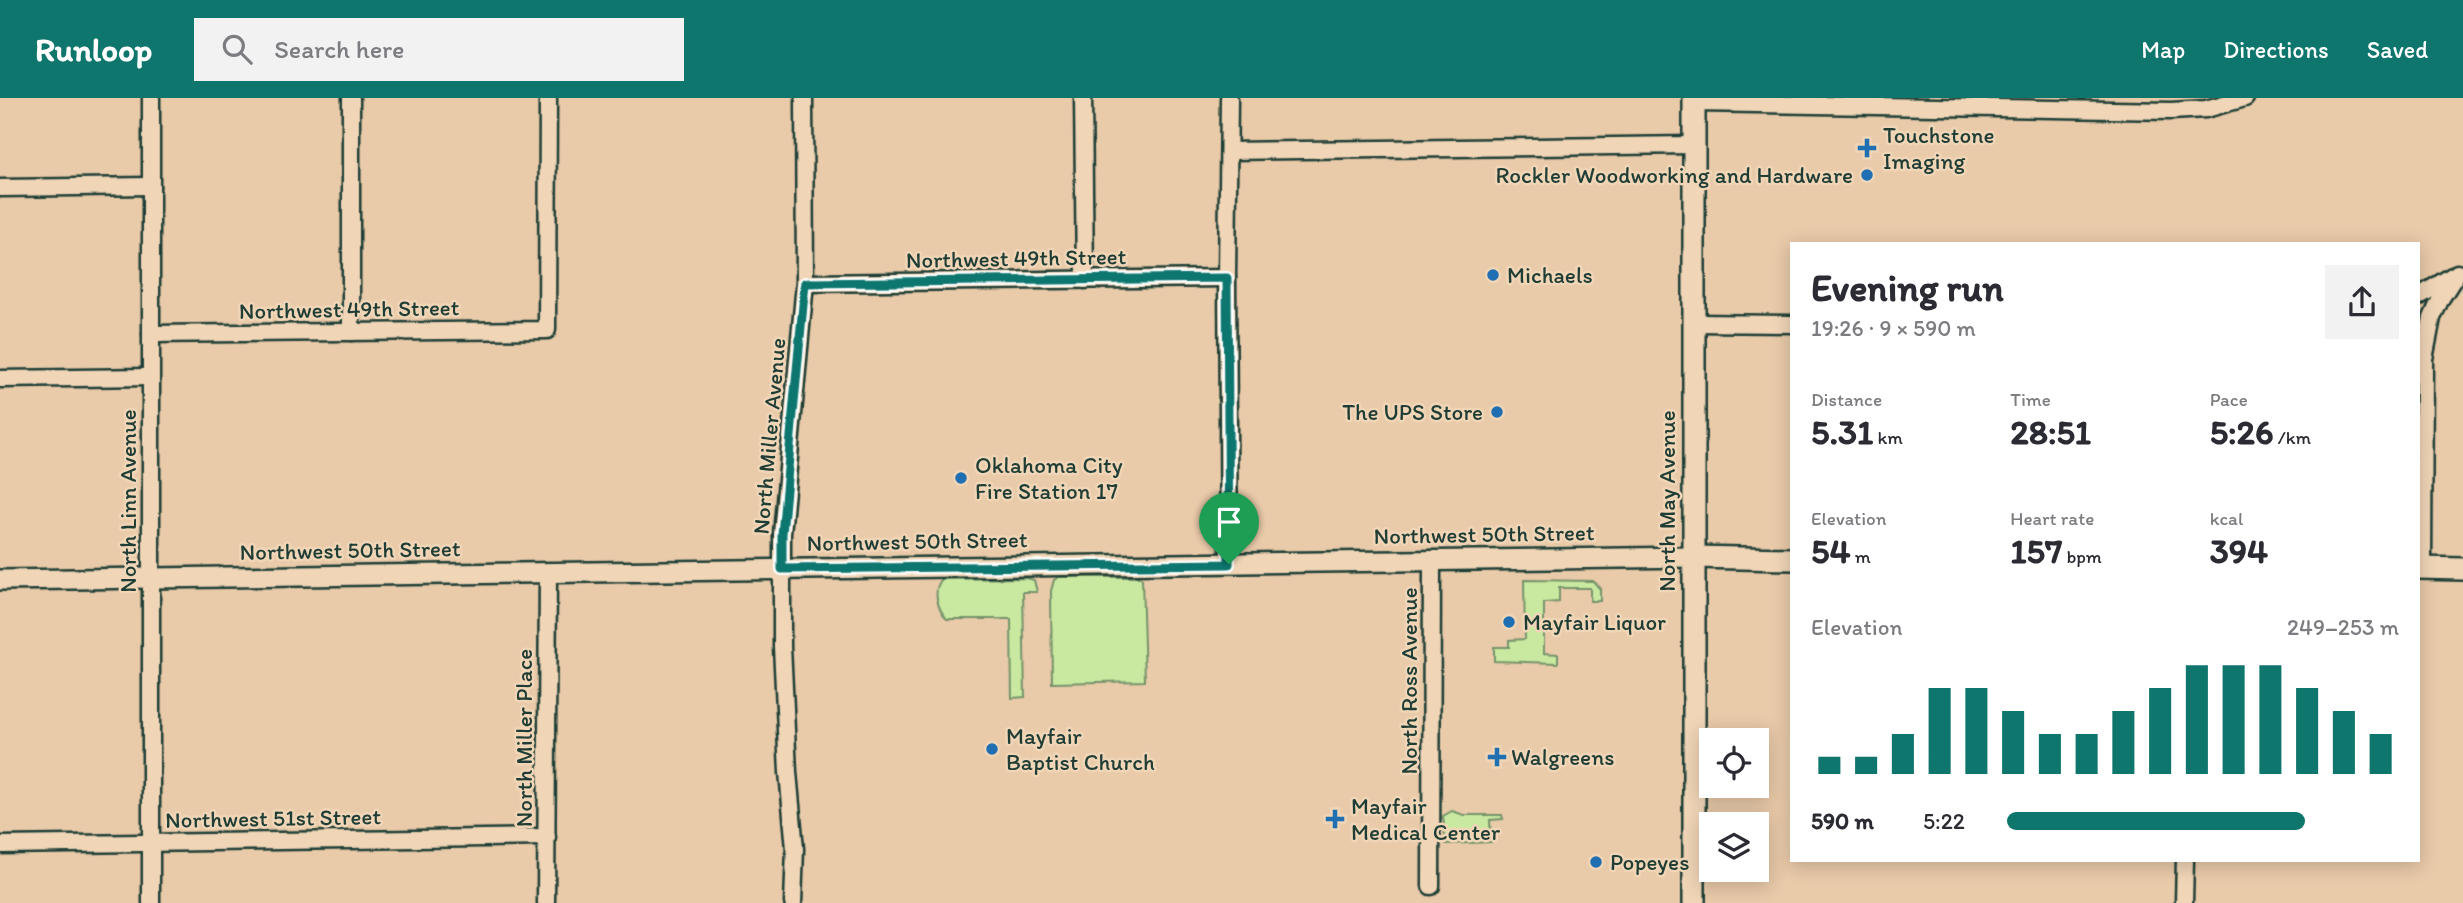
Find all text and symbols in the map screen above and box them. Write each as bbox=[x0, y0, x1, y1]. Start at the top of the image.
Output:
search box bbox=[194, 18, 684, 81]
text: Runloop bbox=[35, 30, 152, 69]
icon: search bbox=[218, 30, 256, 68]
text: Search here bbox=[274, 33, 405, 65]
text: Map bbox=[2141, 35, 2185, 64]
text: Directions bbox=[2223, 35, 2329, 64]
text: Saved bbox=[2367, 35, 2428, 64]
place label: Touchstone Imaging bbox=[1883, 121, 1994, 175]
marker: Touchstone Imaging bbox=[1857, 138, 1877, 158]
place label: Rockler Woodworking and Hardware bbox=[1495, 161, 1853, 189]
marker: Rockler Woodworking and Hardware bbox=[1859, 167, 1875, 183]
street label: Northwest 49th Street bbox=[905, 242, 1127, 274]
place label: Michaels bbox=[1507, 261, 1593, 289]
text: Evening run bbox=[1811, 265, 2004, 311]
button: share bbox=[2325, 265, 2399, 339]
marker: Michaels bbox=[1485, 267, 1501, 283]
street label: Northwest 49th Street bbox=[238, 293, 460, 325]
text: 19:26 · 9 × 590 m bbox=[1811, 314, 1976, 342]
street label: North Miller Avenue bbox=[746, 337, 792, 535]
text: Distance bbox=[1811, 388, 1882, 411]
text: Time bbox=[2010, 388, 2051, 411]
text: Pace bbox=[2210, 388, 2248, 411]
place label: The UPS Store bbox=[1342, 398, 1483, 426]
marker: The UPS Store bbox=[1489, 404, 1505, 420]
street label: North Linn Avenue bbox=[114, 409, 142, 593]
street label: North May Avenue bbox=[1653, 410, 1681, 592]
text: 5.31 bbox=[1811, 411, 1873, 453]
text: 28:51 bbox=[2010, 411, 2091, 453]
text: 5:26 bbox=[2210, 411, 2274, 453]
text: km bbox=[1873, 426, 1903, 449]
text: /km bbox=[2274, 426, 2311, 449]
place label: Oklahoma City Fire Station 17 bbox=[975, 451, 1123, 505]
marker: Oklahoma City Fire Station 17 bbox=[953, 470, 969, 486]
pin bbox=[1199, 492, 1259, 564]
icon: arrive bbox=[1210, 503, 1248, 541]
text: Elevation bbox=[1811, 507, 1887, 530]
text: Heart rate bbox=[2010, 507, 2094, 530]
text: kcal bbox=[2210, 507, 2243, 530]
street label: Northwest 50th Street bbox=[1373, 518, 1595, 550]
street label: Northwest 50th Street bbox=[806, 525, 1028, 557]
text: 54 bbox=[1811, 530, 1850, 572]
text: 157 bbox=[2010, 530, 2062, 572]
text: 394 bbox=[2210, 530, 2268, 572]
street label: Northwest 50th Street bbox=[239, 534, 461, 566]
text: m bbox=[1850, 545, 1871, 568]
text: bpm bbox=[2062, 545, 2102, 568]
street label: North Ross Avenue bbox=[1395, 587, 1423, 775]
place label: Mayfair Liquor bbox=[1523, 608, 1666, 636]
text: Elevation bbox=[1811, 613, 1902, 641]
text: 249–253 m bbox=[2287, 613, 2399, 641]
marker: Mayfair Liquor bbox=[1501, 614, 1517, 630]
street label: North Miller Place bbox=[510, 649, 538, 827]
place label: Mayfair Baptist Church bbox=[1006, 722, 1155, 776]
map controls bbox=[1699, 728, 1769, 882]
button: locate bbox=[1699, 728, 1769, 798]
marker: Mayfair Baptist Church bbox=[984, 741, 1000, 757]
place label: Walgreens bbox=[1511, 743, 1614, 771]
marker: Walgreens bbox=[1489, 749, 1505, 765]
place label: Mayfair Medical Center bbox=[1351, 792, 1500, 846]
street label: Northwest 51st Street bbox=[165, 802, 382, 834]
text: 590 m bbox=[1811, 807, 1874, 835]
text: 5:22 bbox=[1923, 807, 1965, 835]
marker: Mayfair Medical Center bbox=[1325, 809, 1345, 829]
button: layers bbox=[1699, 812, 1769, 882]
place label: Popeyes bbox=[1610, 848, 1690, 876]
marker: Popeyes bbox=[1588, 854, 1604, 870]

